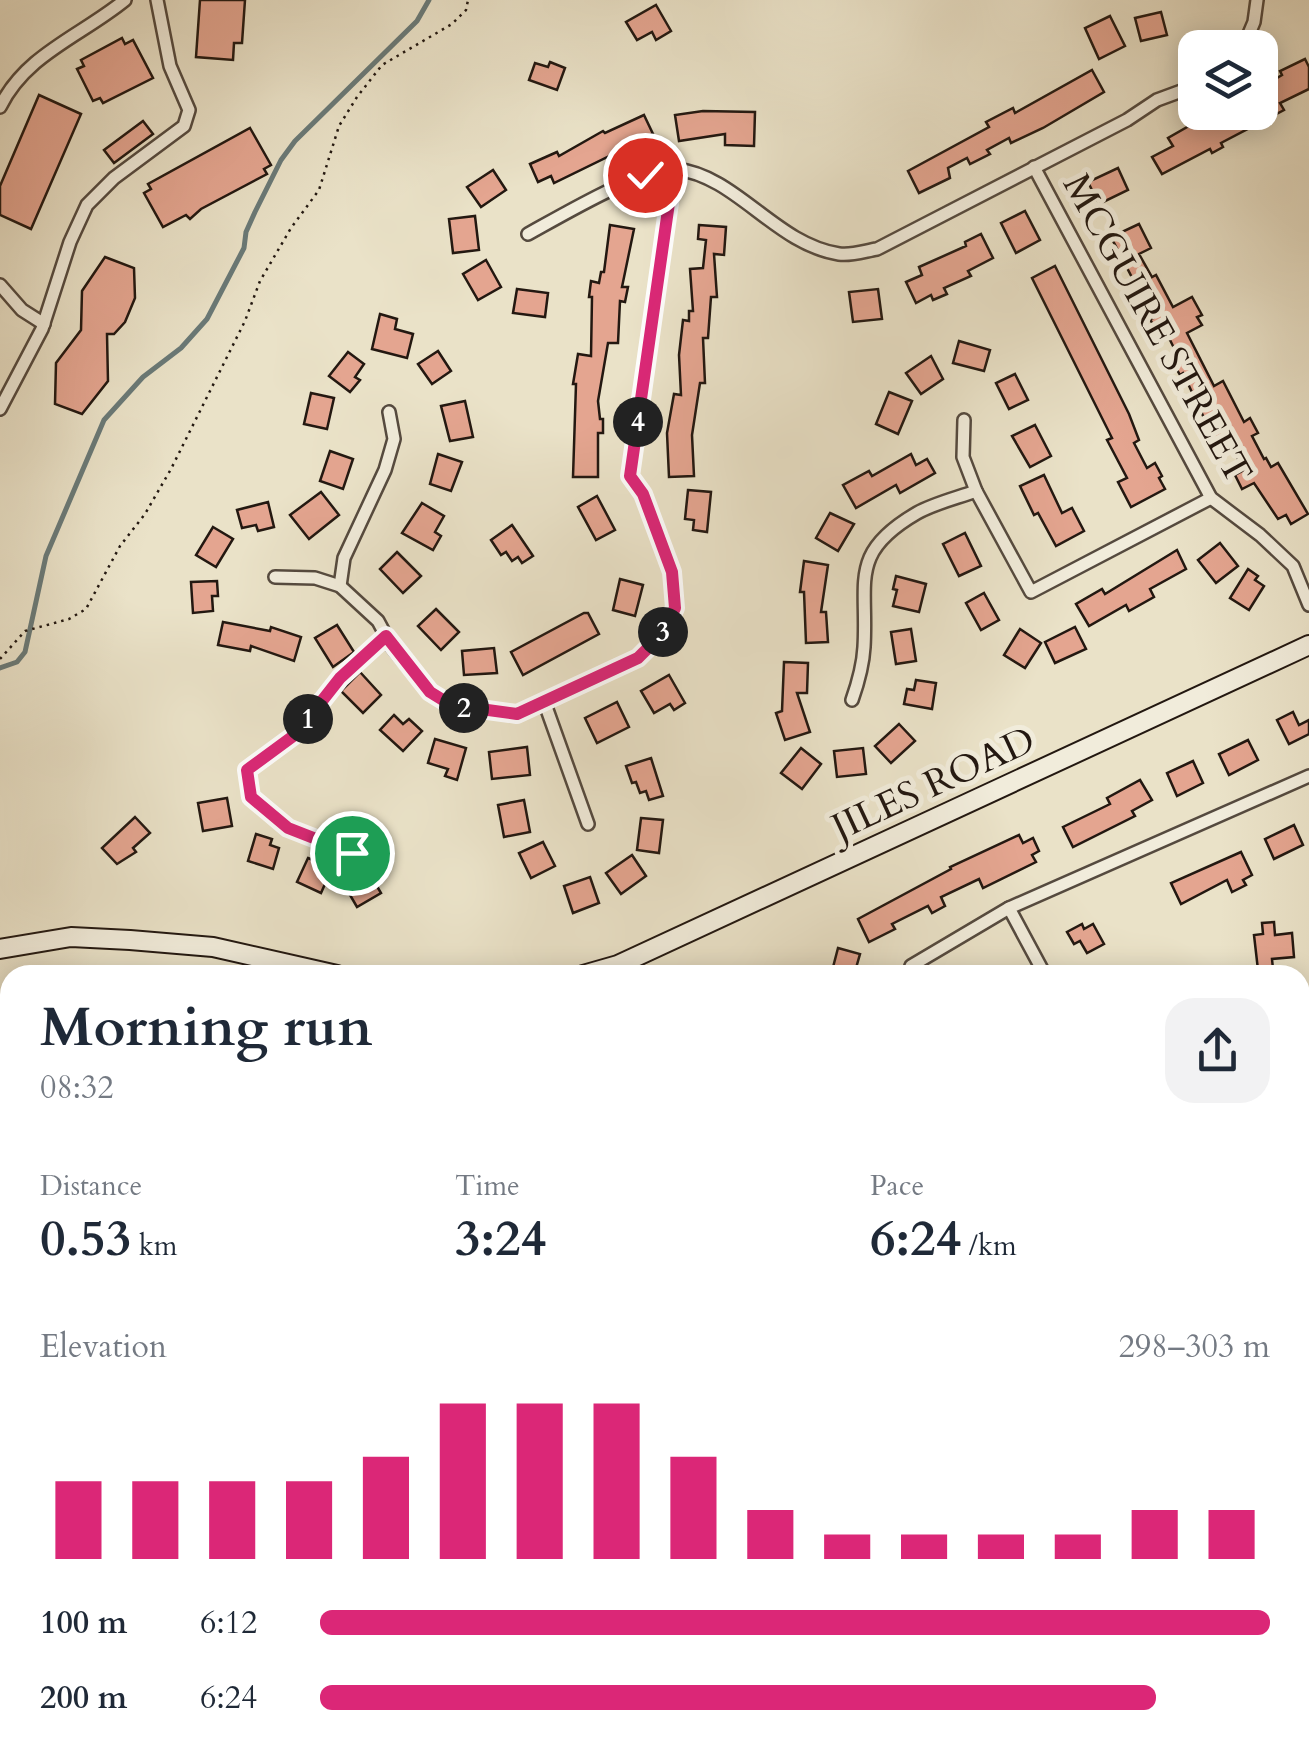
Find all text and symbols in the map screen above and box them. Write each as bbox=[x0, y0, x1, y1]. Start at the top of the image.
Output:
map controls bbox=[1178, 30, 1278, 130]
button: layers bbox=[1178, 30, 1278, 130]
pin bbox=[603, 133, 688, 218]
icon: check bbox=[618, 148, 673, 203]
street label: MCGUIRE STREET bbox=[1050, 164, 1264, 493]
pin: 4 bbox=[613, 397, 663, 447]
text: 4 bbox=[631, 403, 645, 441]
pin: 3 bbox=[638, 607, 688, 657]
text: 3 bbox=[656, 613, 670, 651]
pin: 2 bbox=[439, 683, 489, 733]
text: 2 bbox=[457, 689, 471, 727]
pin: 1 bbox=[283, 694, 333, 744]
text: 1 bbox=[301, 700, 315, 738]
street label: JILES ROAD bbox=[819, 714, 1043, 856]
pin bbox=[310, 811, 395, 896]
icon: arrive bbox=[325, 826, 380, 881]
text: Morning run bbox=[40, 991, 373, 1065]
button: share bbox=[1165, 998, 1270, 1103]
text: 08:32 bbox=[40, 1066, 114, 1110]
text: Distance bbox=[40, 1167, 142, 1205]
text: Time bbox=[455, 1167, 520, 1205]
text: Pace bbox=[870, 1167, 924, 1205]
text: 0.53 bbox=[40, 1205, 131, 1273]
text: 3:24 bbox=[455, 1205, 546, 1273]
text: 6:24 bbox=[870, 1205, 961, 1273]
text: km bbox=[131, 1227, 178, 1265]
text: /km bbox=[961, 1227, 1017, 1265]
text: Elevation bbox=[40, 1325, 167, 1369]
text: 298–303 m bbox=[1118, 1325, 1270, 1369]
text: 100 m bbox=[40, 1601, 127, 1645]
text: 6:12 bbox=[200, 1601, 257, 1645]
text: 200 m bbox=[40, 1676, 127, 1720]
text: 6:24 bbox=[200, 1676, 257, 1720]

